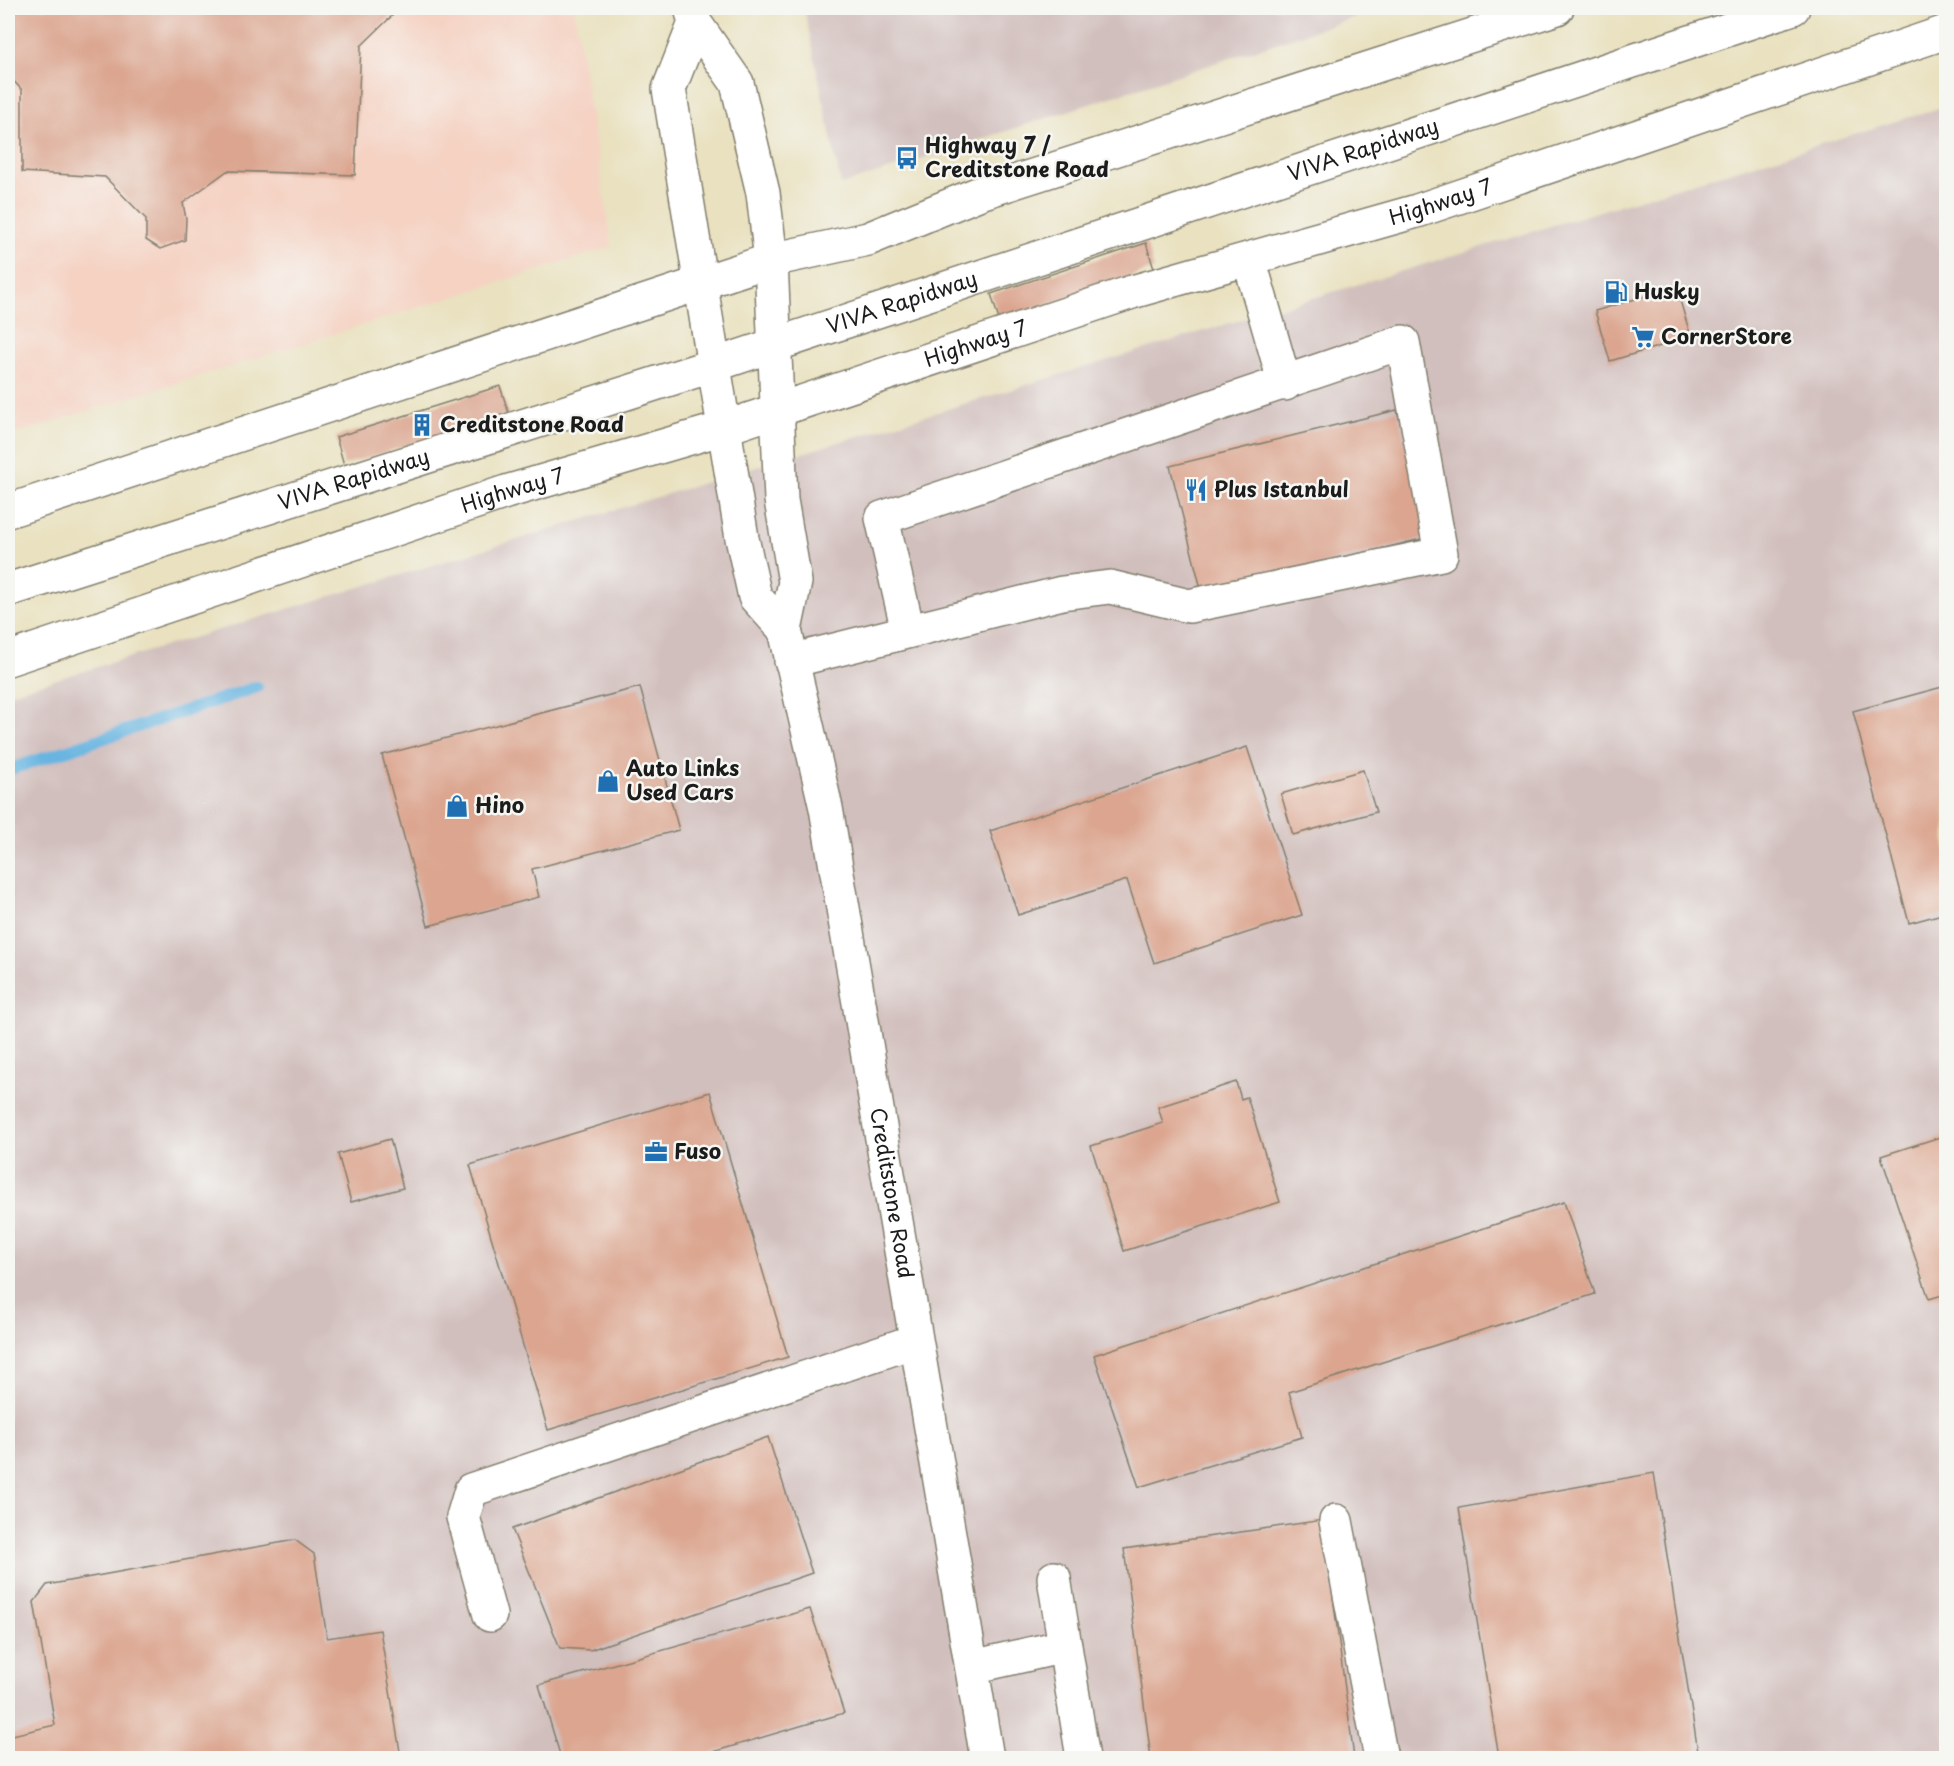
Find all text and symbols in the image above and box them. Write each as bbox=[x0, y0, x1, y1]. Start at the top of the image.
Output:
street label: VIVA Rapidway bbox=[1283, 108, 1442, 188]
place label: Highway 7 / Creditstone Road bbox=[925, 128, 1109, 184]
bus stop icon: Highway 7 / Creditstone Road bbox=[894, 145, 920, 171]
street label: Highway 7 bbox=[1385, 169, 1496, 232]
street label: VIVA Rapidway bbox=[822, 261, 981, 341]
place label: Husky bbox=[1634, 274, 1699, 306]
fuel station icon: Husky bbox=[1603, 279, 1629, 305]
street label: Highway 7 bbox=[920, 310, 1031, 374]
place label: CornerStore bbox=[1661, 319, 1792, 351]
supermarket icon: CornerStore bbox=[1630, 324, 1656, 350]
place label: Creditstone Road bbox=[440, 407, 624, 439]
building icon: Creditstone Road bbox=[409, 412, 435, 438]
street label: VIVA Rapidway bbox=[274, 439, 433, 517]
street label: Highway 7 bbox=[456, 458, 568, 520]
place label: Plus Istanbul bbox=[1214, 472, 1349, 504]
restaurant icon: Plus Istanbul bbox=[1183, 477, 1209, 503]
place label: Auto Links Used Cars bbox=[626, 751, 739, 807]
shop icon: Auto Links Used Cars bbox=[595, 768, 621, 794]
place label: Hino bbox=[475, 788, 524, 820]
shop icon: Hino bbox=[444, 793, 470, 819]
street label: Creditstone Road bbox=[863, 1105, 923, 1281]
place label: Fuso bbox=[674, 1134, 721, 1166]
office icon: Fuso bbox=[643, 1139, 669, 1165]

